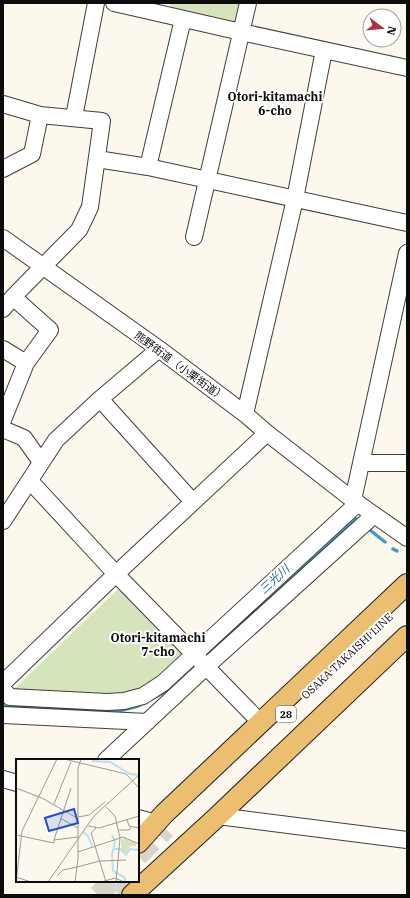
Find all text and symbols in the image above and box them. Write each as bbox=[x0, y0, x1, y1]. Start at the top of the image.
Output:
north arrow bbox=[362, 8, 402, 48]
text: N bbox=[384, 25, 400, 37]
district label: Otori-kitamachi 6-cho bbox=[228, 89, 322, 118]
street label: 熊野街道（小栗街道） bbox=[131, 328, 229, 404]
water label: 三光川 bbox=[256, 560, 294, 597]
street label: OSAKA TAKAISHI LINE bbox=[298, 610, 396, 702]
district label: Otori-kitamachi 7-cho bbox=[111, 630, 205, 659]
road number: 28 bbox=[276, 706, 296, 722]
inset map bbox=[16, 759, 139, 882]

